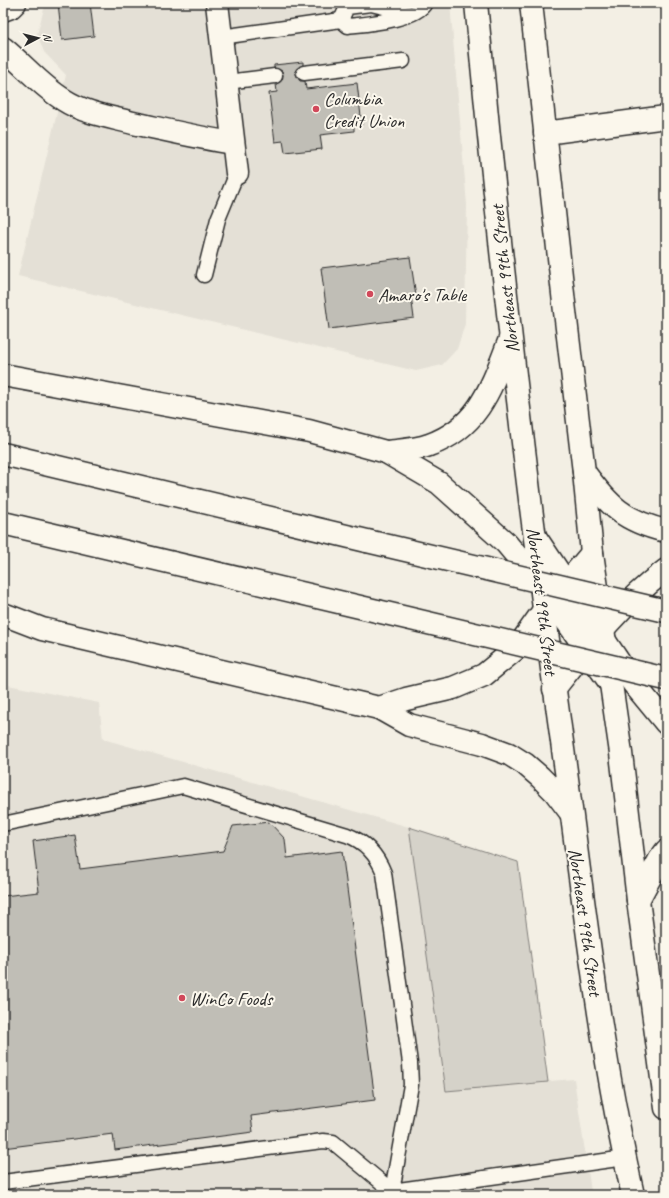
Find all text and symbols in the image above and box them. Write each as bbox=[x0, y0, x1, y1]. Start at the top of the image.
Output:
north arrow bbox=[18, 18, 58, 58]
text: N bbox=[41, 33, 56, 43]
place label: Columbia Credit Union bbox=[324, 87, 405, 133]
marker: Columbia Credit Union bbox=[311, 104, 321, 114]
street label: Northeast 99th Street bbox=[485, 202, 525, 354]
place label: Amaro's Table bbox=[378, 283, 468, 307]
marker: Amaro's Table bbox=[365, 289, 375, 299]
street label: Northeast 99th Street bbox=[521, 526, 563, 678]
street label: Northeast 99th Street bbox=[563, 847, 607, 999]
place label: WinCo Foods bbox=[190, 987, 274, 1011]
marker: WinCo Foods bbox=[177, 993, 187, 1003]

